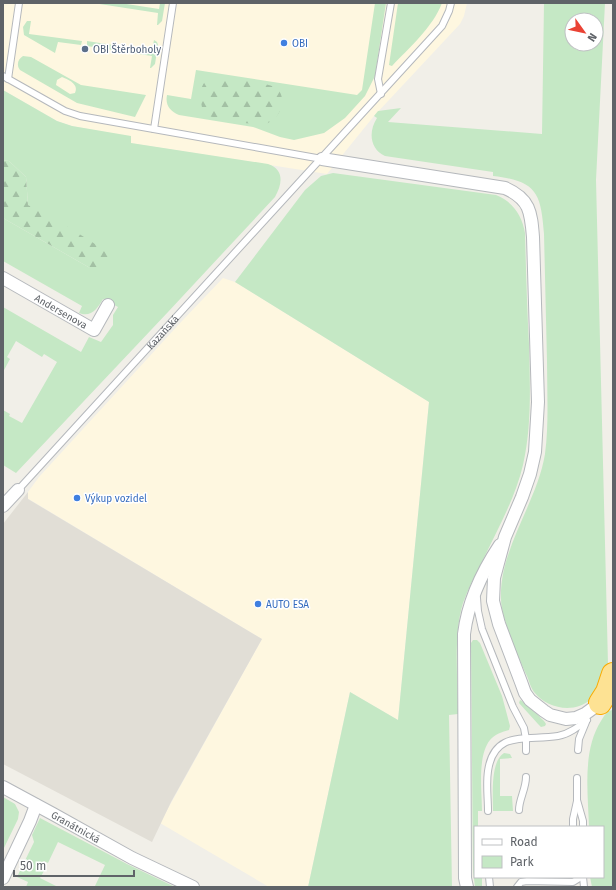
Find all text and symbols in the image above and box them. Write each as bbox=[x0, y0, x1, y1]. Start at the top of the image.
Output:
north arrow bbox=[564, 12, 604, 52]
text: N bbox=[585, 31, 599, 44]
marker: OBI bbox=[279, 38, 289, 48]
place label: OBI bbox=[292, 38, 308, 50]
place label: OBI Štěrboholy bbox=[93, 42, 161, 56]
marker: OBI Štěrboholy bbox=[80, 44, 90, 54]
street label: Andersenova bbox=[32, 292, 89, 332]
street label: Kazaňská bbox=[145, 313, 182, 352]
place label: Výkup vozidel bbox=[85, 492, 147, 505]
marker: Výkup vozidel bbox=[72, 493, 82, 503]
marker: AUTO ESA bbox=[253, 599, 263, 609]
place label: AUTO ESA bbox=[266, 599, 309, 611]
street label: Granátnická bbox=[49, 809, 102, 846]
legend bbox=[474, 826, 604, 878]
text: Road bbox=[510, 835, 538, 849]
scale bar bbox=[14, 852, 134, 878]
text: Park bbox=[510, 855, 534, 869]
text: 50 m bbox=[20, 859, 46, 873]

